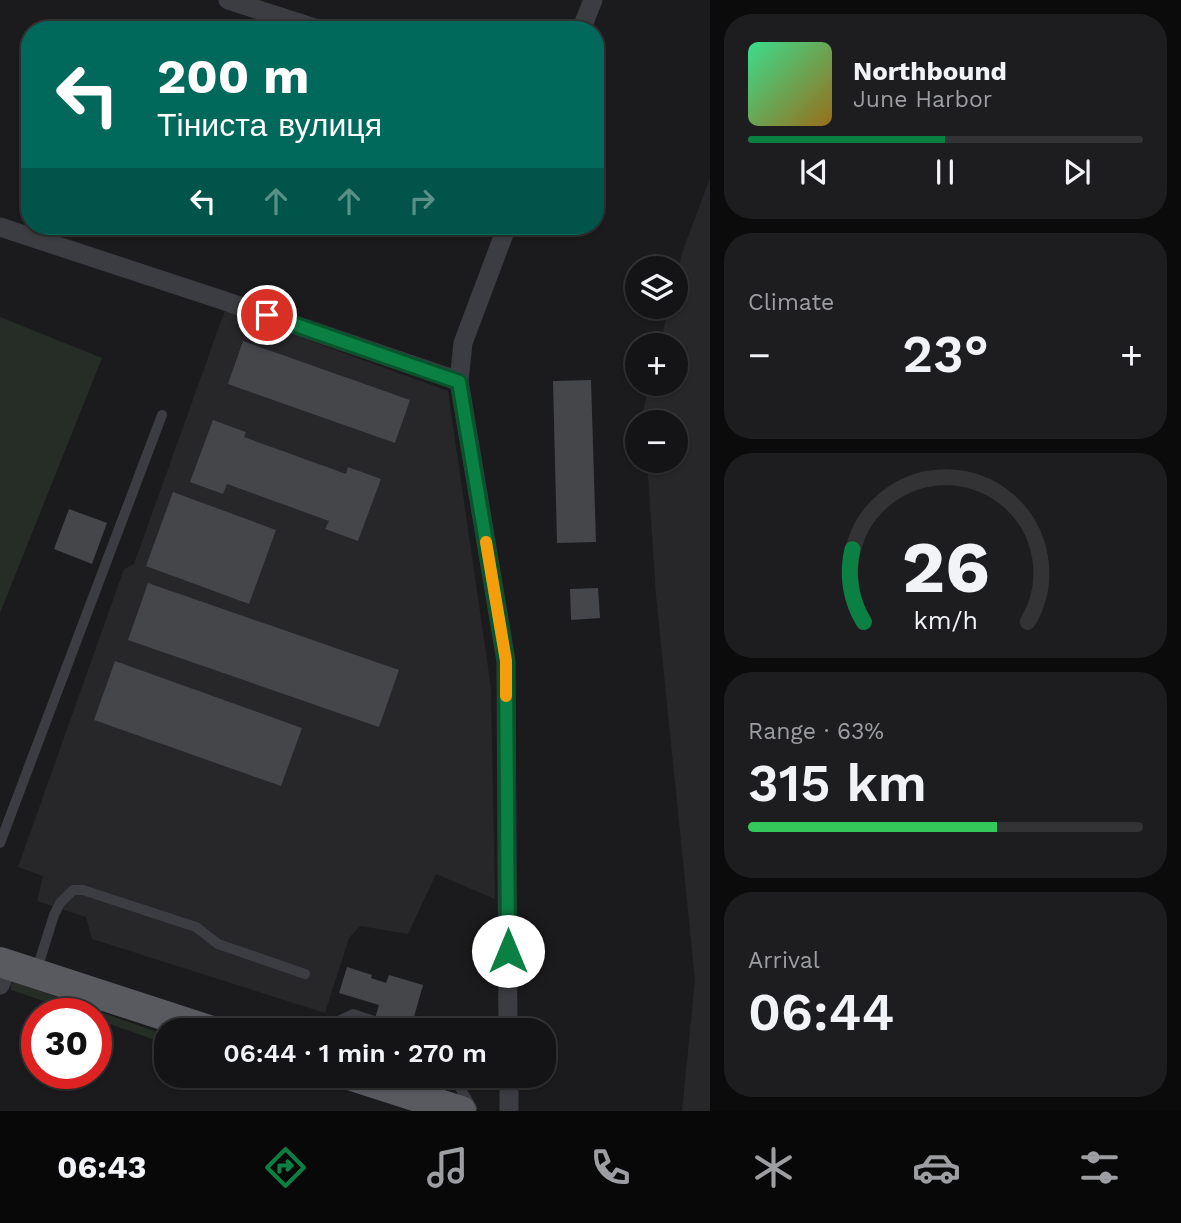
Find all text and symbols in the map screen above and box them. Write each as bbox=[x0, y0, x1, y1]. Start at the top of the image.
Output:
text: 200 m bbox=[157, 47, 309, 105]
icon: left bbox=[42, 49, 133, 140]
text: Northbound bbox=[853, 56, 1007, 86]
text: June Harbor bbox=[853, 86, 992, 113]
text: Тіниста вулиця bbox=[157, 106, 382, 144]
icon: previous bbox=[795, 153, 833, 191]
icon: pause bbox=[926, 153, 964, 191]
icon: next bbox=[1058, 153, 1096, 191]
icon: left bbox=[184, 182, 222, 220]
icon: ahead bbox=[257, 182, 295, 220]
icon: ahead bbox=[330, 182, 368, 220]
icon: right bbox=[403, 182, 441, 220]
map controls bbox=[625, 256, 688, 473]
button: layers bbox=[625, 256, 688, 319]
pin bbox=[237, 285, 297, 345]
text: Climate bbox=[748, 289, 834, 316]
icon: arrive bbox=[248, 296, 286, 334]
text: 23° bbox=[902, 324, 989, 385]
button: + bbox=[625, 333, 688, 396]
text: − bbox=[748, 333, 771, 377]
text: + bbox=[1120, 333, 1143, 377]
button: − bbox=[625, 410, 688, 473]
text: 26 bbox=[901, 524, 990, 610]
text: km/h bbox=[913, 605, 978, 634]
text: Range · 63% bbox=[748, 718, 884, 745]
text: 315 km bbox=[748, 753, 927, 814]
position arrow bbox=[471, 914, 545, 988]
text: Arrival bbox=[748, 947, 820, 974]
text: 06:44 bbox=[748, 982, 894, 1043]
speed limit sign: 30 bbox=[21, 998, 112, 1089]
text: 06:44 · 1 min · 270 m bbox=[223, 1038, 487, 1068]
icon: directions bbox=[261, 1143, 310, 1192]
icon: music bbox=[423, 1143, 472, 1192]
icon: phone bbox=[586, 1143, 635, 1192]
icon: climate bbox=[749, 1143, 798, 1192]
icon: car bbox=[912, 1143, 961, 1192]
icon: filters bbox=[1075, 1143, 1124, 1192]
text: 06:43 bbox=[57, 1148, 147, 1186]

